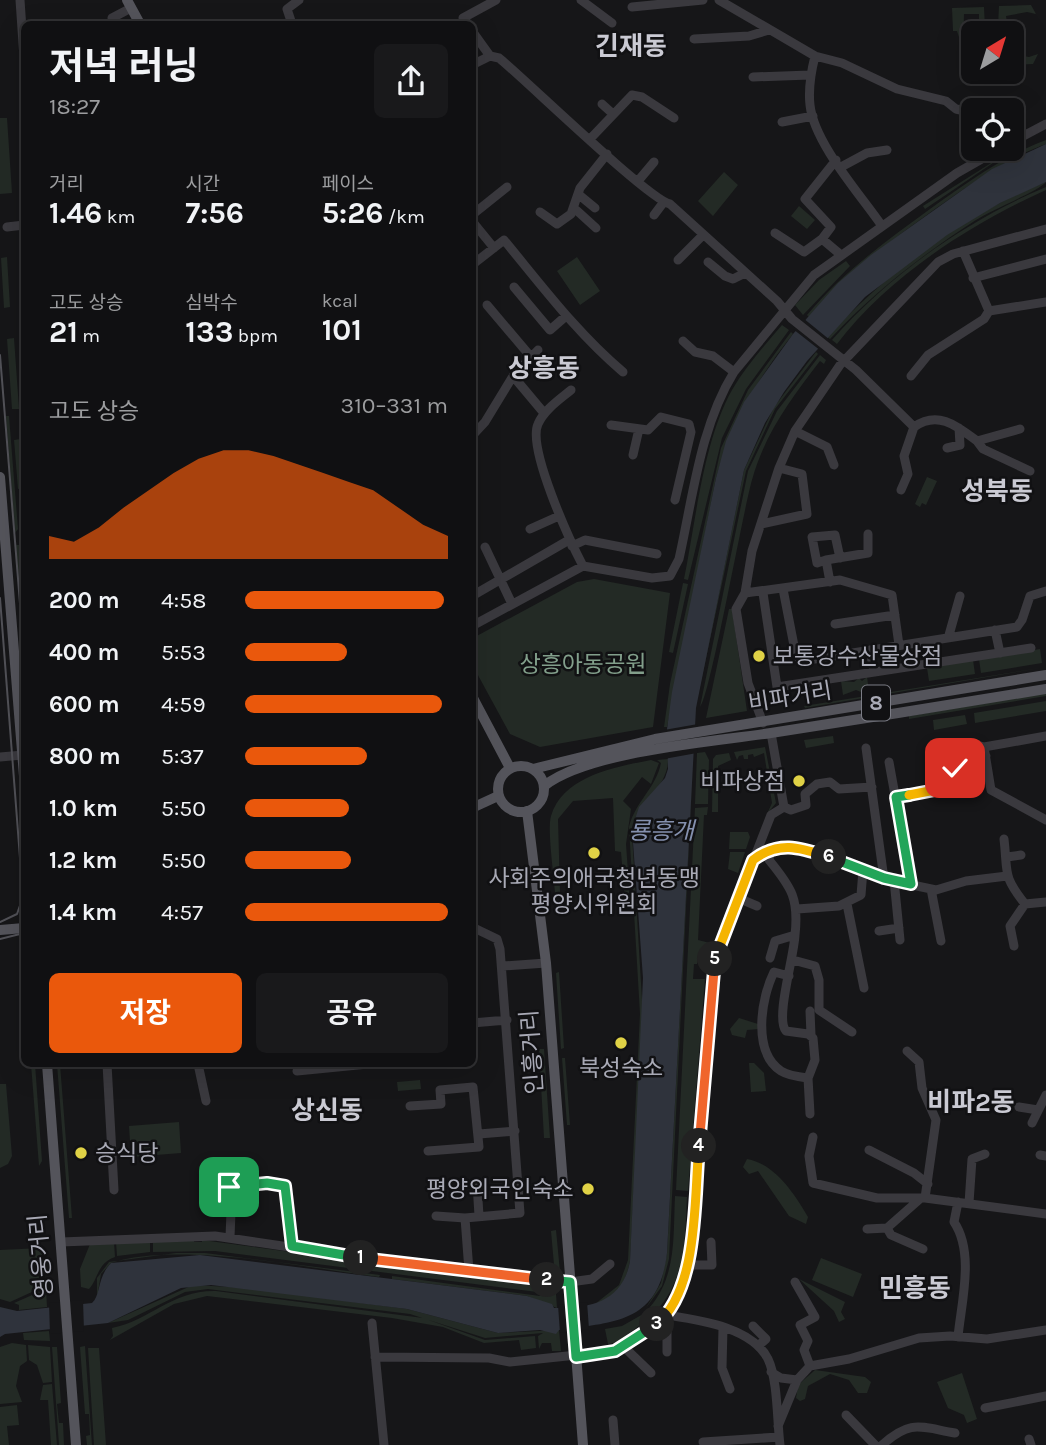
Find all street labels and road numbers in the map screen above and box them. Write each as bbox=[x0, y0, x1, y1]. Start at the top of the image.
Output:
street label: 비파거리 bbox=[746, 677, 834, 717]
road number: 8 bbox=[862, 686, 890, 720]
street label: 인흥거리 bbox=[516, 1009, 548, 1095]
street label: 영웅거리 bbox=[24, 1213, 58, 1299]

